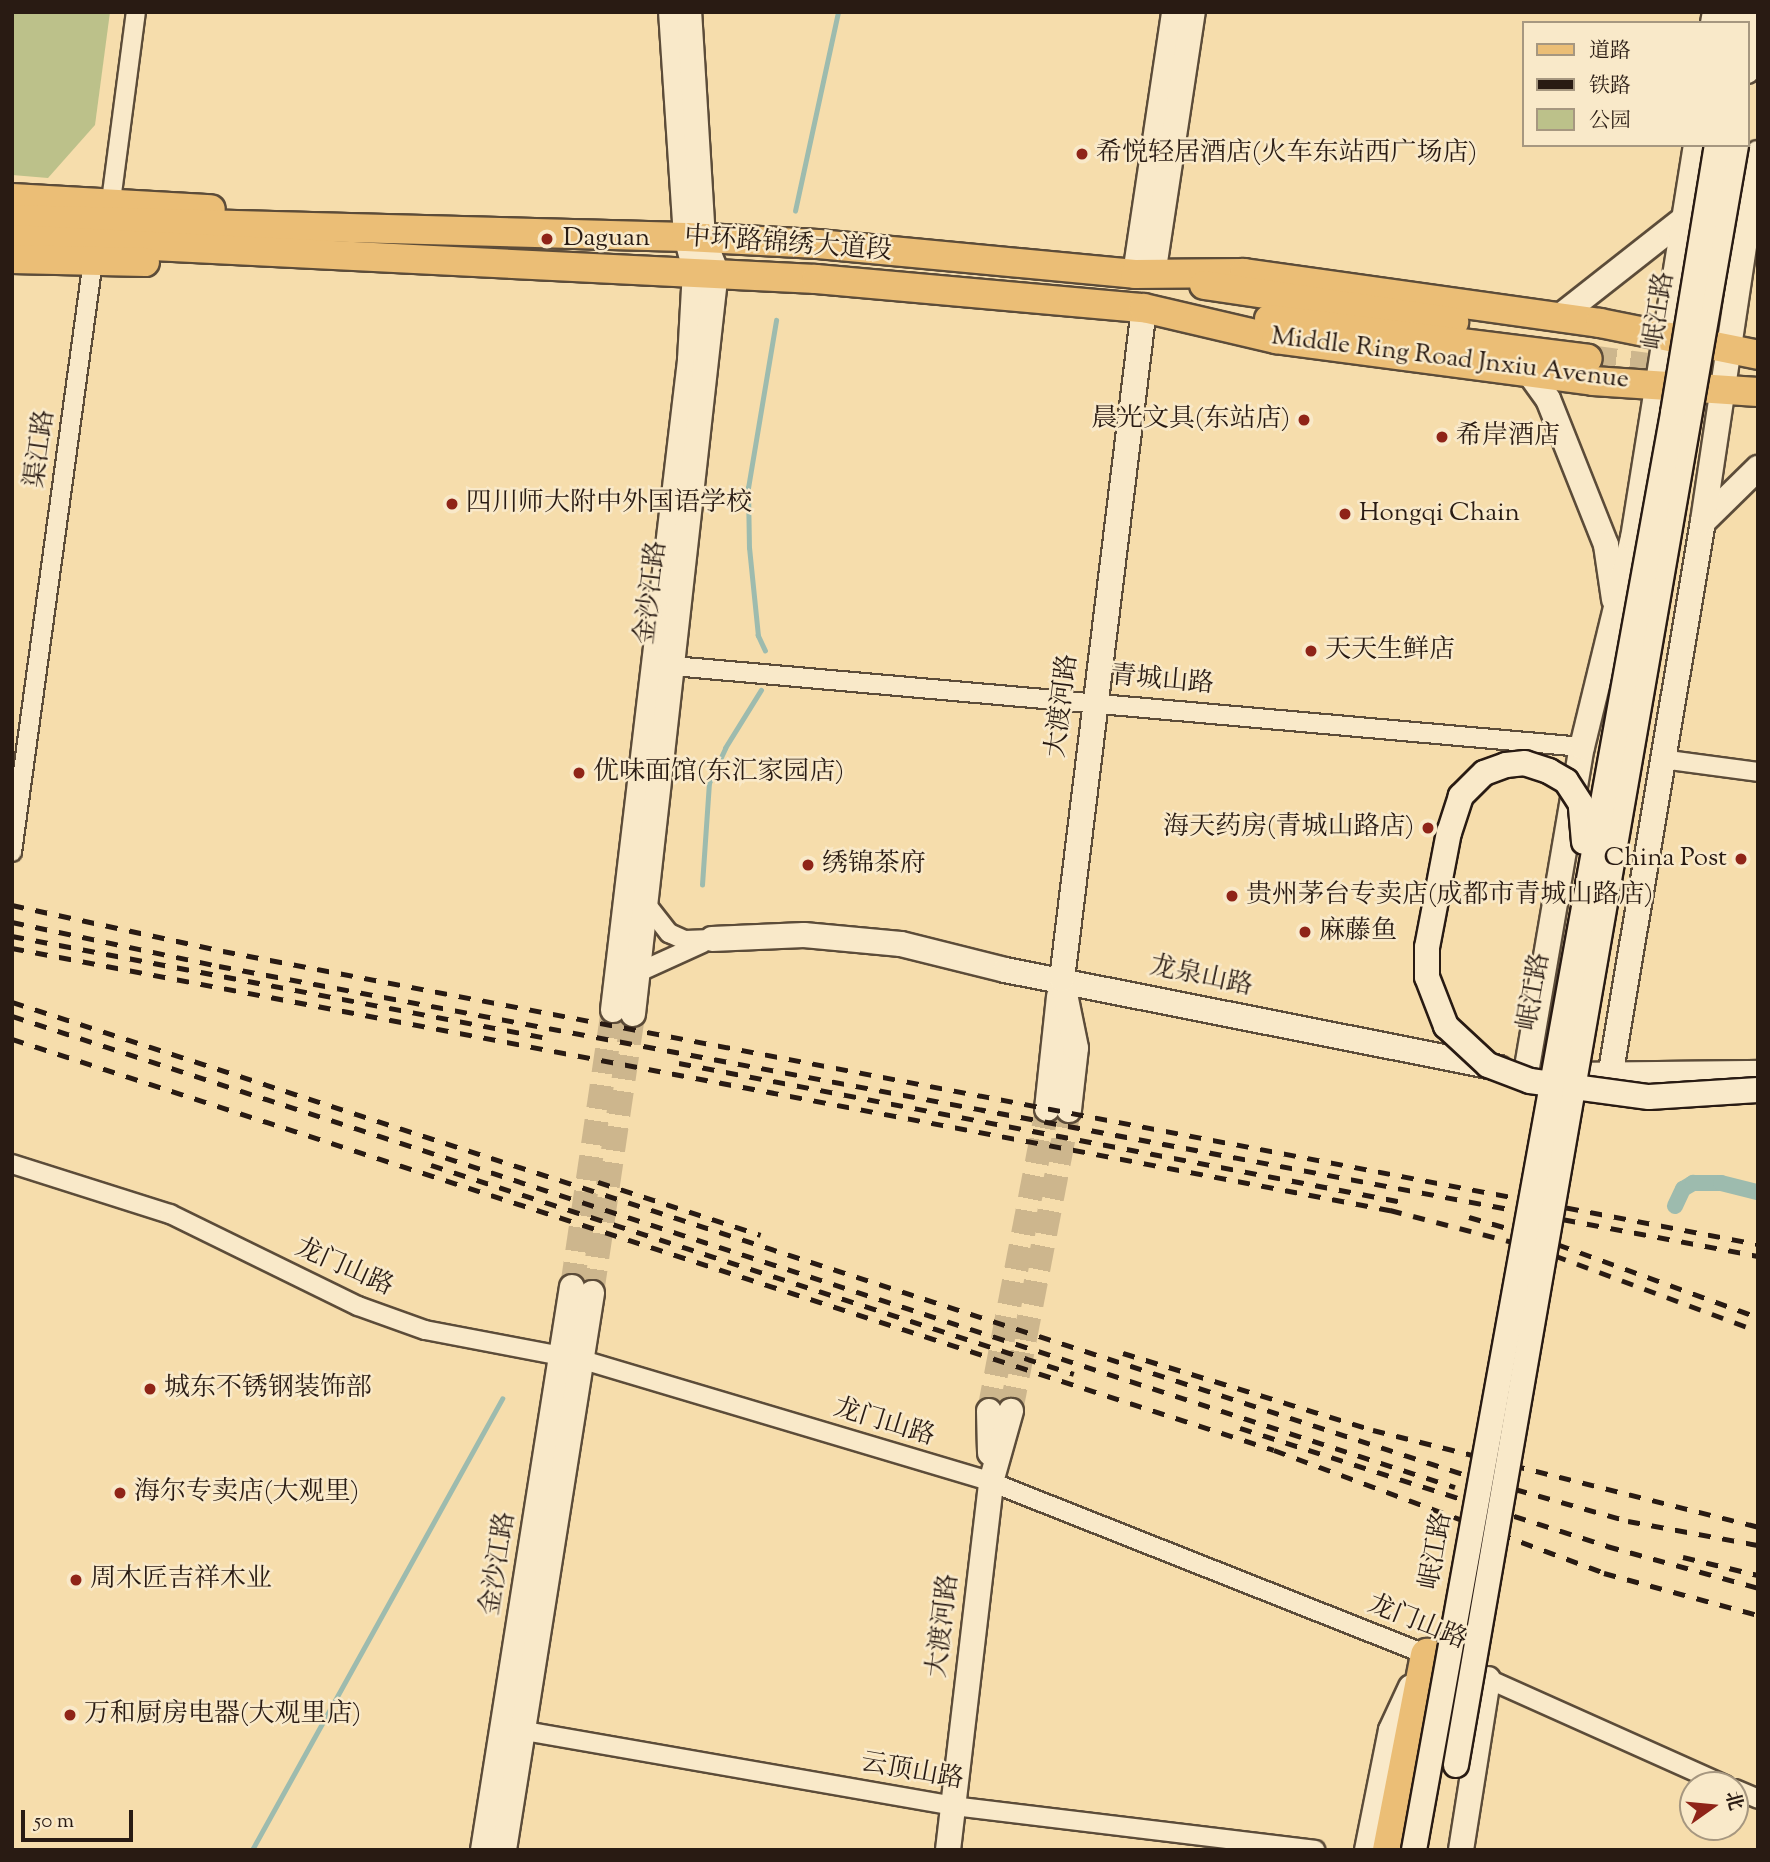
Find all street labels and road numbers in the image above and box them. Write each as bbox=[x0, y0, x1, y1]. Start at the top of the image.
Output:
street label: 中环路锦绣大道段 bbox=[683, 222, 893, 268]
street label: 岷江路 bbox=[1638, 270, 1682, 352]
street label: Middle Ring Road Jnxiu Avenue bbox=[1269, 322, 1631, 396]
street label: 渠江路 bbox=[20, 408, 62, 490]
street label: 金沙江路 bbox=[630, 539, 674, 647]
street label: 大渡河路 bbox=[1041, 652, 1085, 760]
street label: 青城山路 bbox=[1109, 661, 1215, 701]
street label: 龙泉山路 bbox=[1147, 951, 1255, 1003]
street label: 岷江路 bbox=[1513, 951, 1557, 1033]
street label: 龙门山路 bbox=[290, 1233, 398, 1303]
street label: 龙门山路 bbox=[830, 1393, 938, 1453]
street label: 金沙江路 bbox=[475, 1510, 523, 1618]
street label: 岷江路 bbox=[1415, 1510, 1459, 1592]
street label: 大渡河路 bbox=[922, 1572, 966, 1680]
street label: 龙门山路 bbox=[1363, 1589, 1471, 1657]
street label: 云顶山路 bbox=[858, 1748, 966, 1796]

